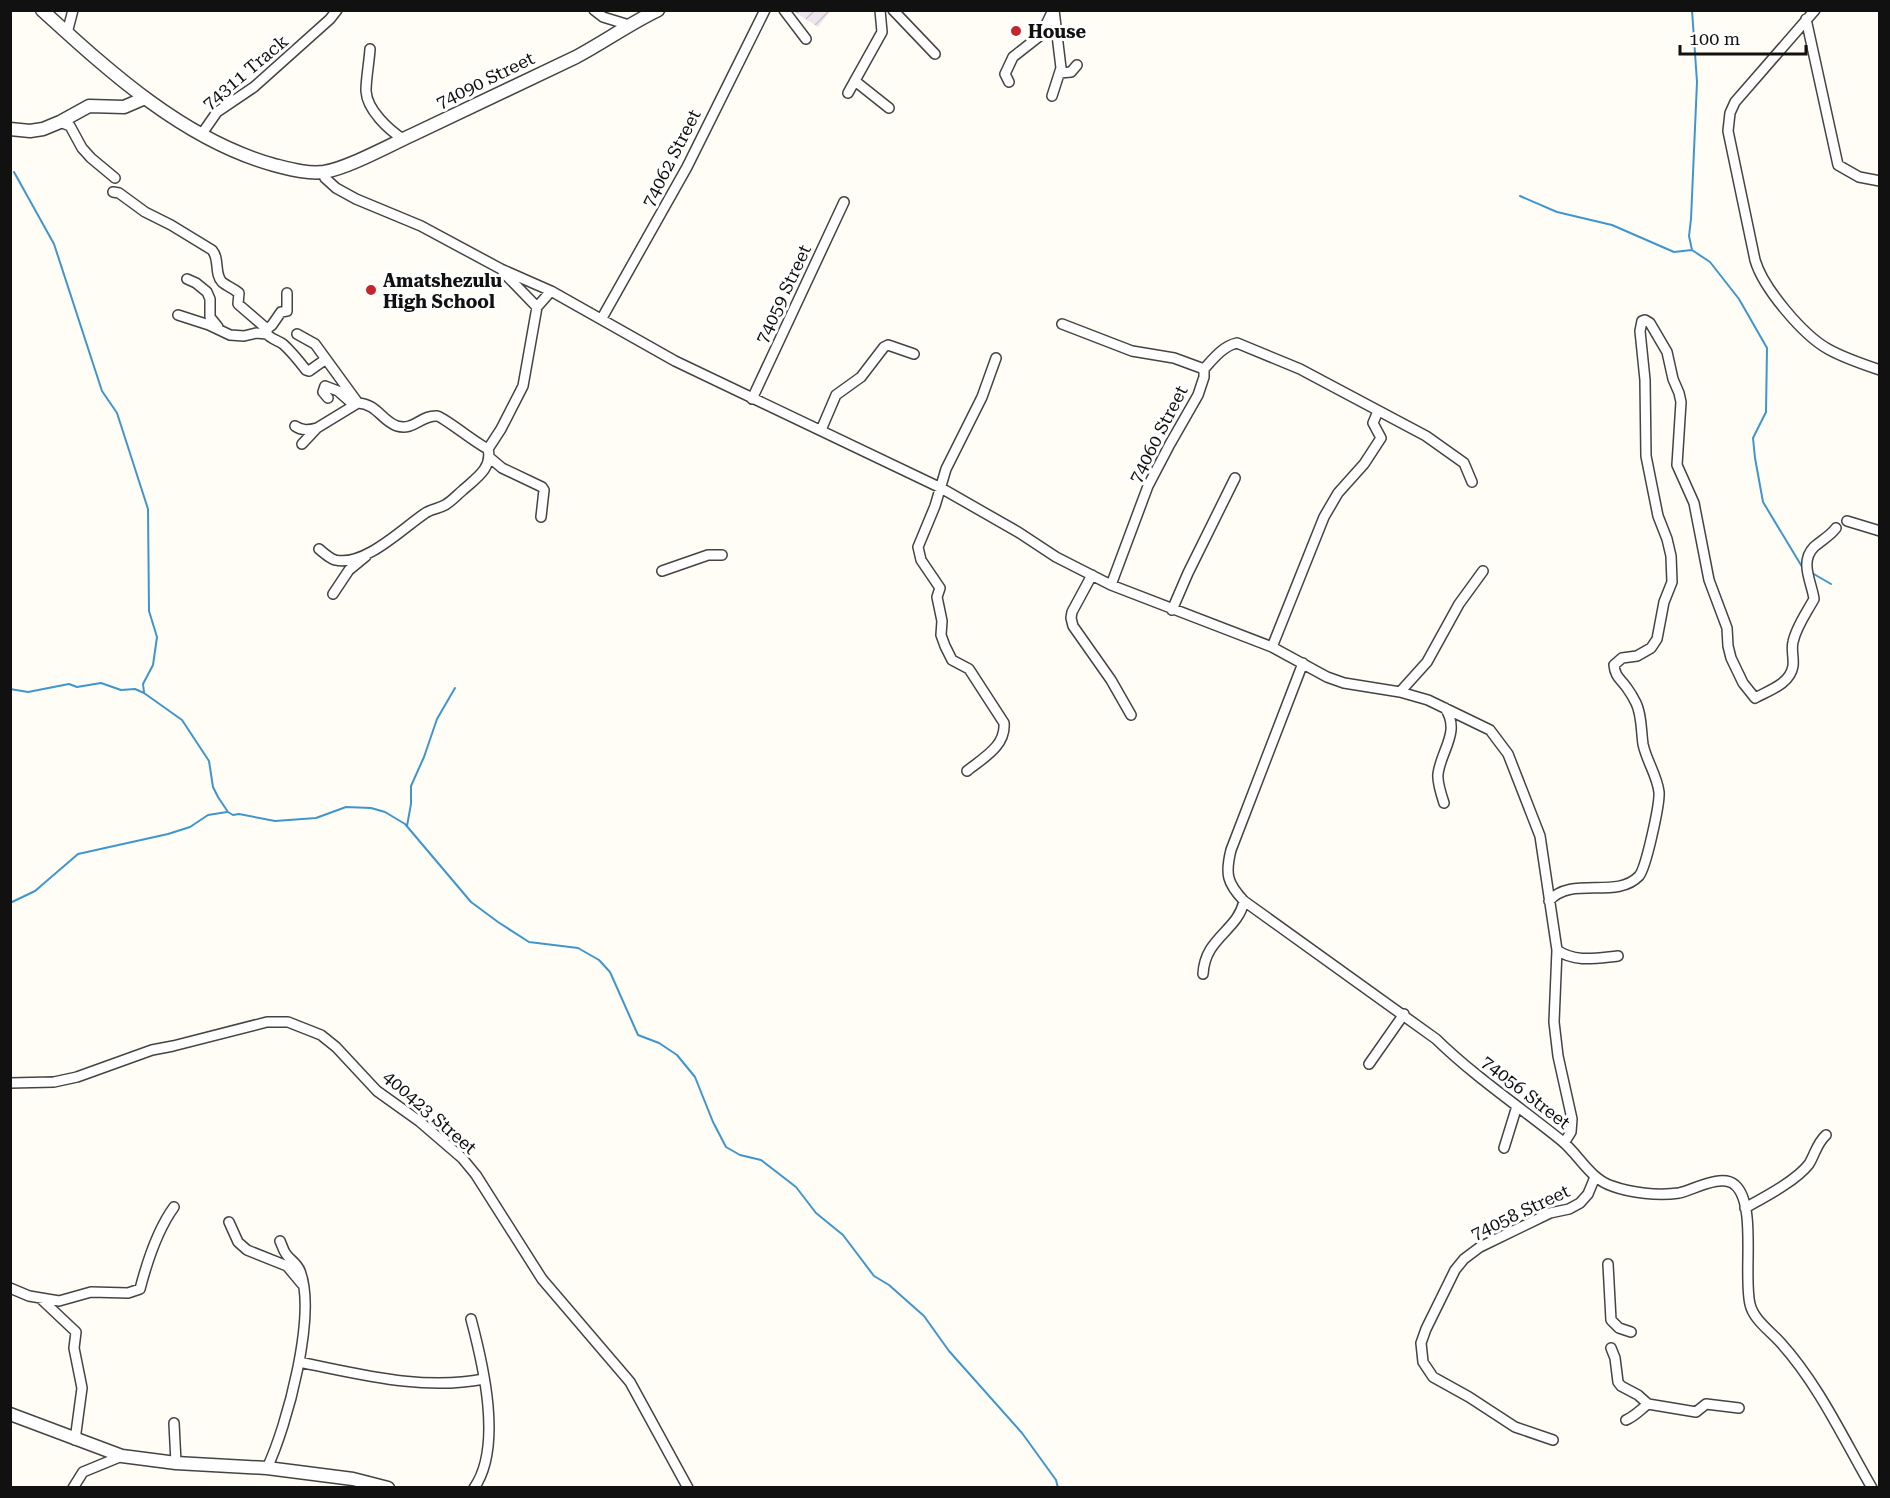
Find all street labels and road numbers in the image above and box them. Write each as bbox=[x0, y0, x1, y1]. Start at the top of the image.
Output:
street label: 74311 Track bbox=[198, 30, 292, 114]
street label: 74090 Street bbox=[433, 47, 538, 113]
street label: 74062 Street bbox=[637, 105, 705, 210]
street label: 74059 Street bbox=[751, 241, 815, 347]
street label: 74060 Street bbox=[1124, 381, 1192, 486]
street label: 74056 Street bbox=[1478, 1051, 1575, 1133]
street label: 400423 Street bbox=[379, 1066, 481, 1158]
street label: 74058 Street bbox=[1467, 1180, 1573, 1244]

